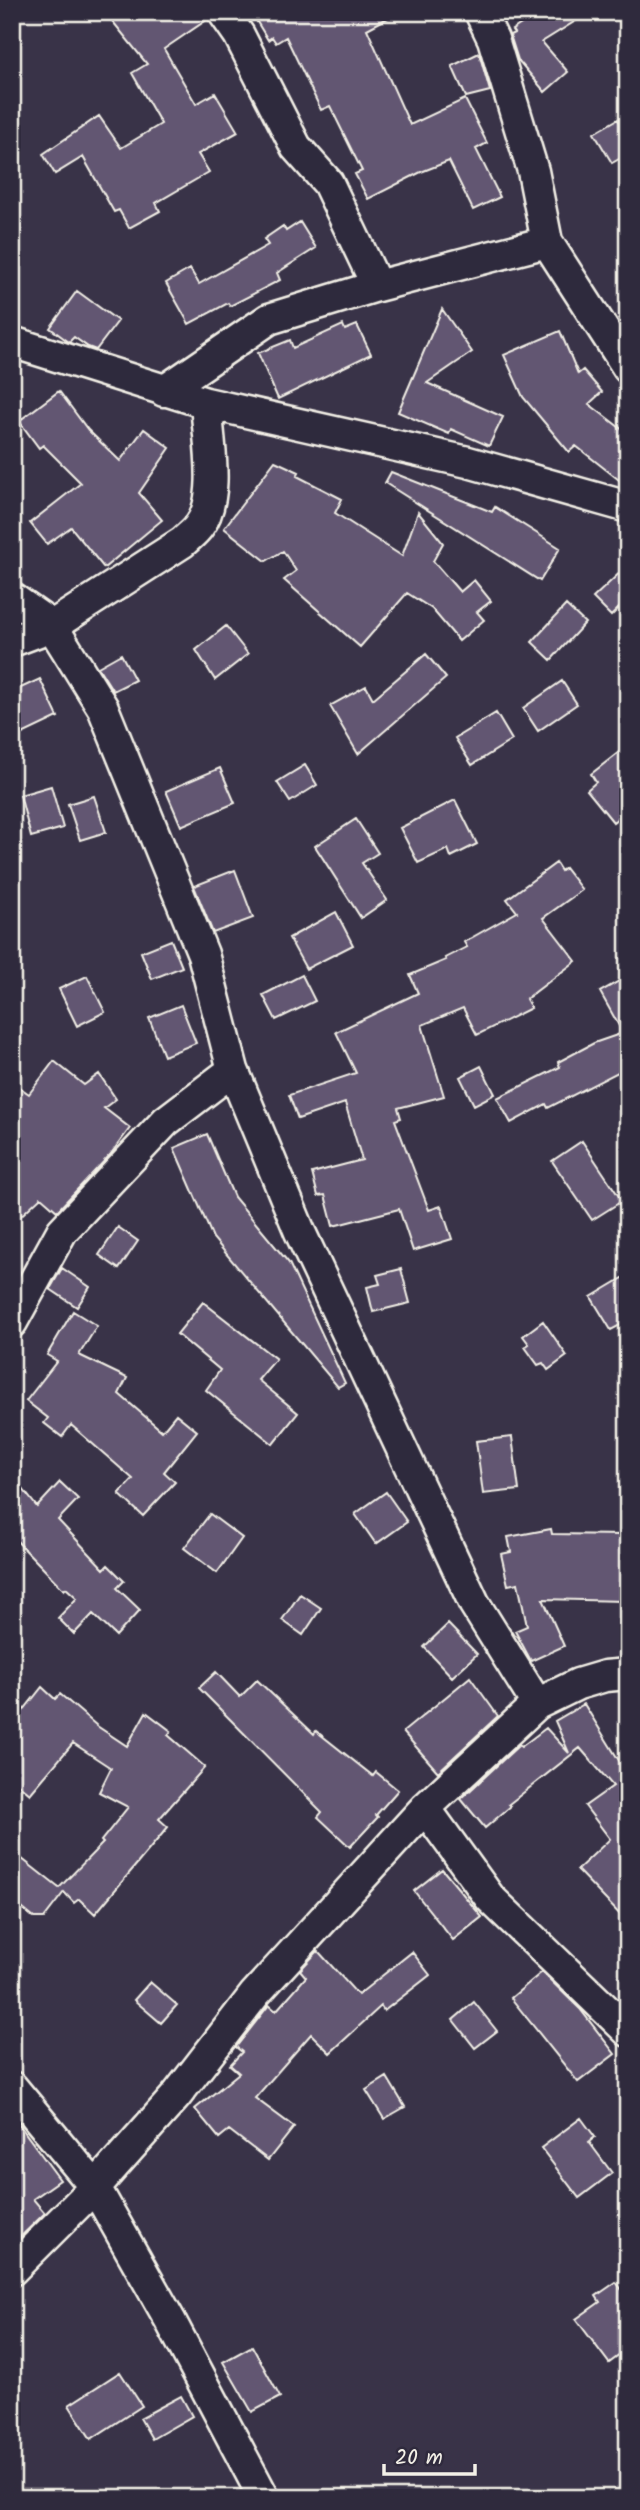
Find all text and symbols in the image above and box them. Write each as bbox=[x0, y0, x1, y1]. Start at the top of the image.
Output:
scale bar bbox=[384, 2433, 476, 2477]
text: 20 m bbox=[395, 2442, 443, 2475]

